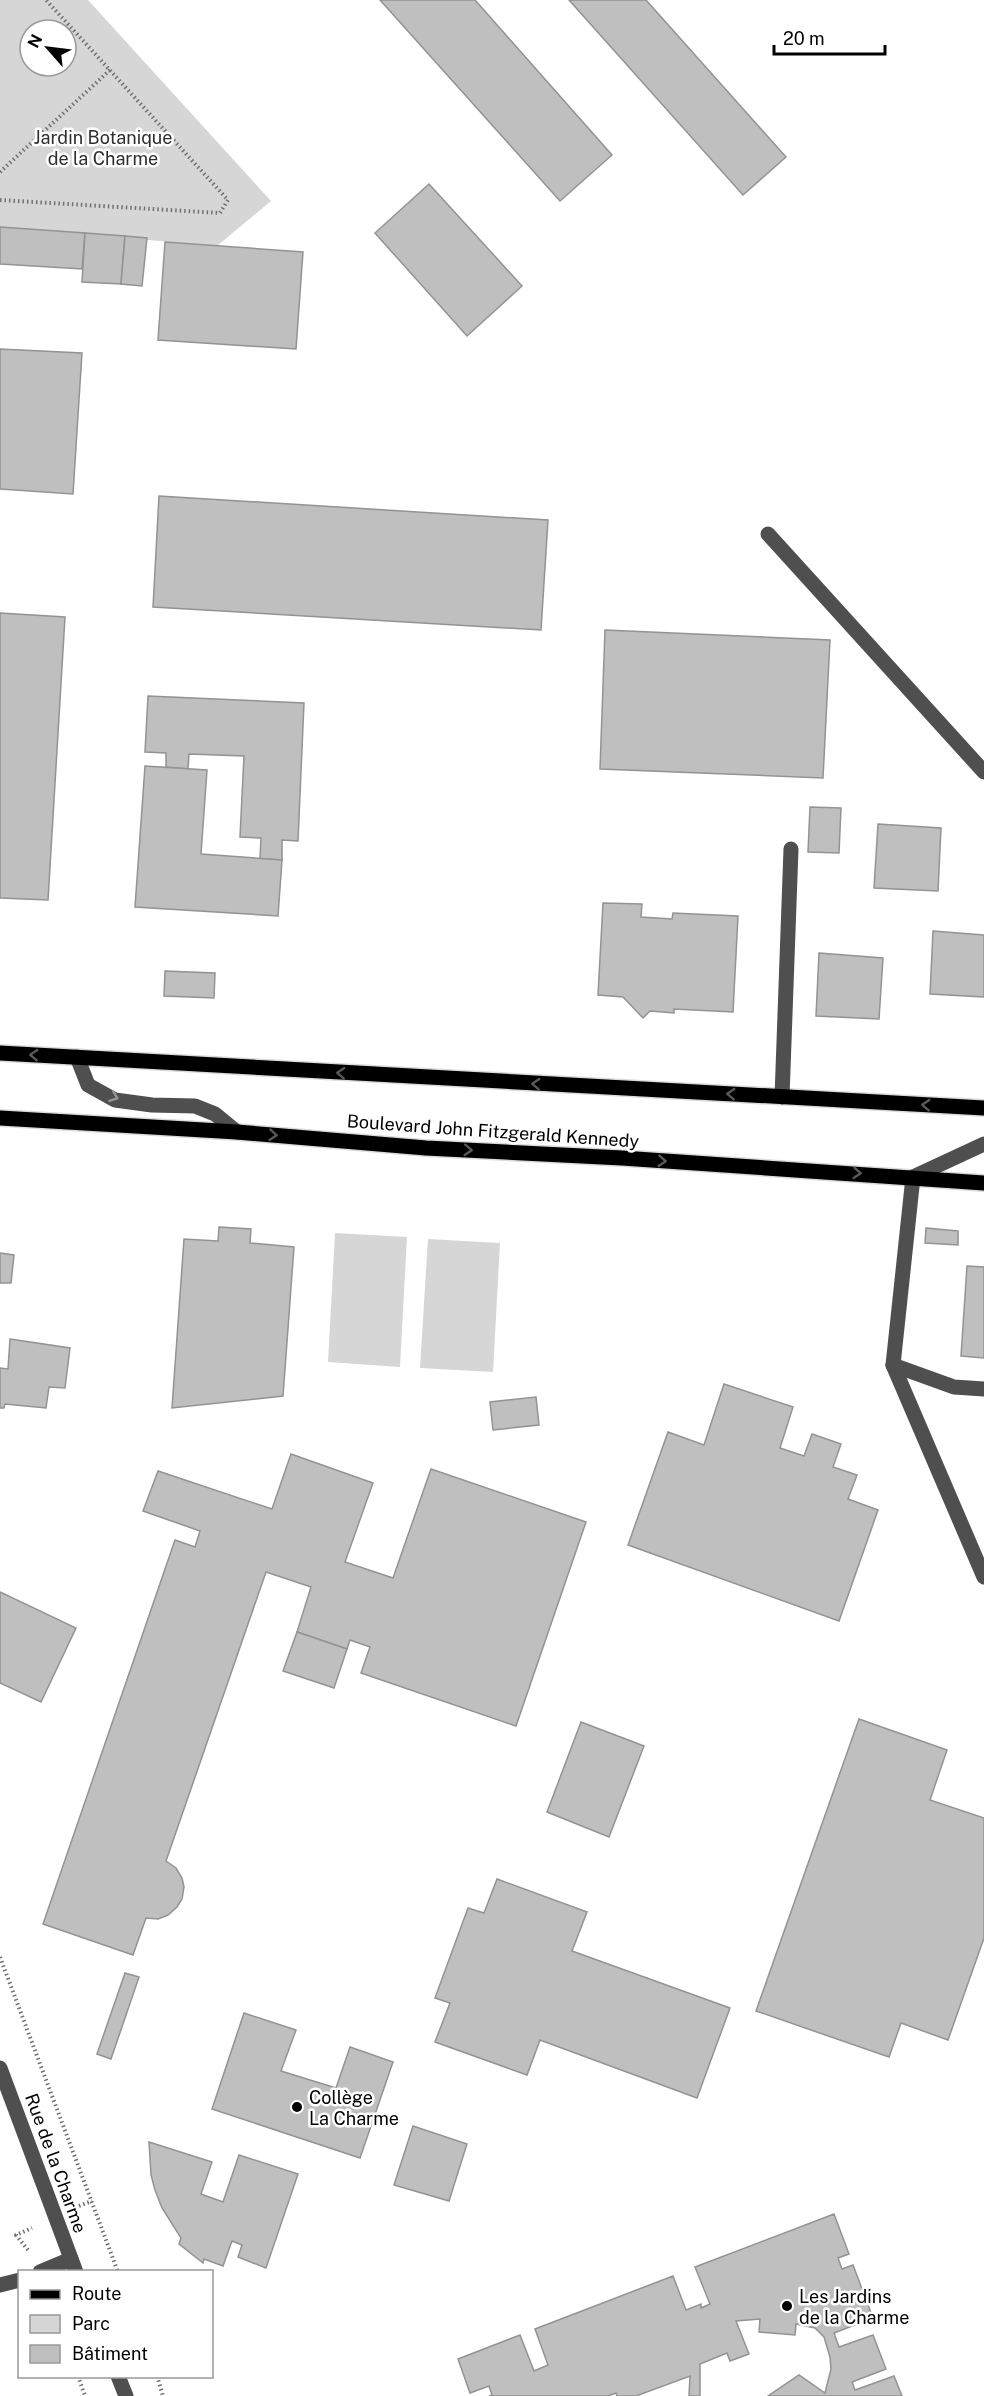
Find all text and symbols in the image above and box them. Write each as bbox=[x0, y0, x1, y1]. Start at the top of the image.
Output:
north arrow bbox=[18, 18, 78, 78]
scale bar bbox=[774, 18, 885, 56]
text: 20 m bbox=[783, 28, 825, 49]
text: N bbox=[24, 31, 47, 51]
park label: Jardin Botanique de la Charme bbox=[33, 127, 173, 169]
one-way arrow bbox=[29, 1049, 38, 1062]
one-way arrow bbox=[337, 1067, 346, 1080]
one-way arrow bbox=[532, 1077, 541, 1090]
one-way arrow bbox=[726, 1088, 735, 1101]
one-way arrow bbox=[108, 1090, 118, 1103]
one-way arrow bbox=[921, 1098, 930, 1111]
street label: Boulevard John Fitzgerald Kennedy bbox=[346, 1110, 640, 1152]
one-way arrow bbox=[269, 1129, 278, 1142]
one-way arrow bbox=[463, 1144, 472, 1157]
one-way arrow bbox=[658, 1154, 667, 1167]
one-way arrow bbox=[852, 1167, 861, 1180]
place label: Collège La Charme bbox=[309, 2087, 399, 2129]
street label: Rue de la Charme bbox=[21, 2090, 91, 2236]
marker: Collège La Charme bbox=[290, 2100, 304, 2114]
legend bbox=[18, 2270, 213, 2378]
text: Route bbox=[72, 2283, 121, 2304]
place label: Les Jardins de la Charme bbox=[799, 2286, 909, 2328]
marker: Les Jardins de la Charme bbox=[780, 2299, 794, 2313]
text: Parc bbox=[72, 2313, 110, 2334]
text: Bâtiment bbox=[72, 2343, 148, 2364]

